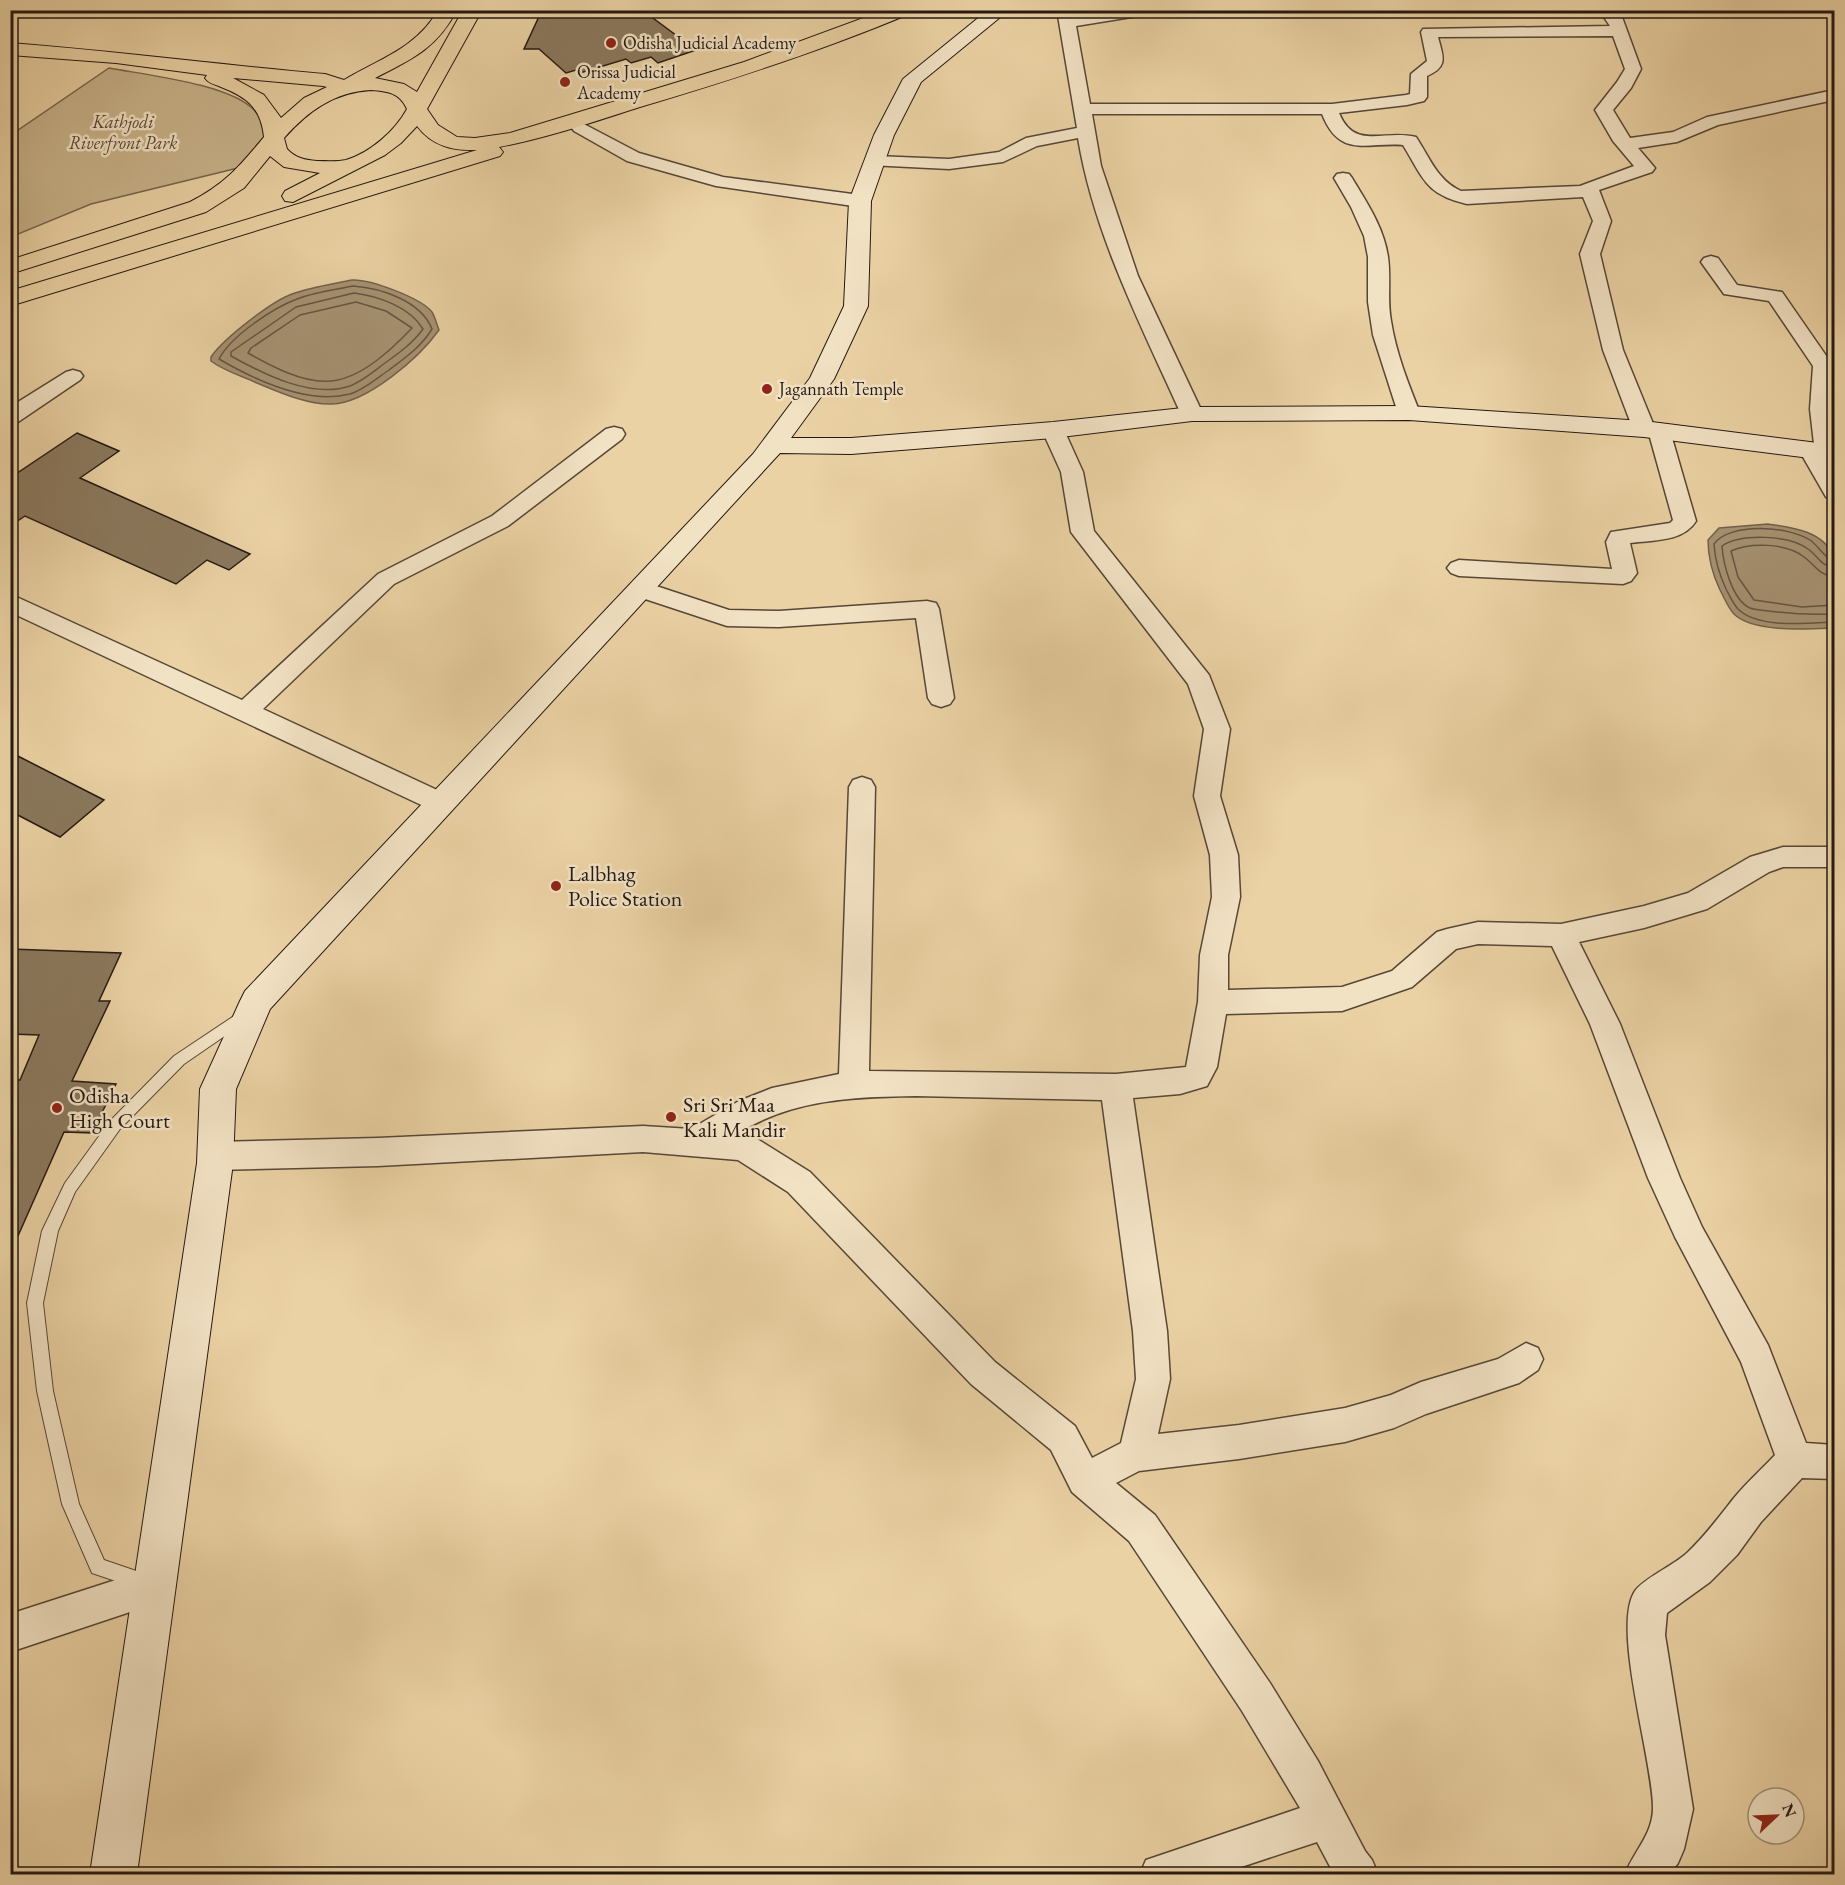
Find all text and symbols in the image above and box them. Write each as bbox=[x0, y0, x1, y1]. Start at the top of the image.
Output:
place label: Odisha Judicial Academy bbox=[623, 31, 796, 54]
marker: Odisha Judicial Academy bbox=[604, 36, 618, 50]
place label: Orissa Judicial Academy bbox=[576, 60, 676, 104]
marker: Orissa Judicial Academy bbox=[558, 75, 572, 89]
park label: Kathjodi Riverfront Park bbox=[69, 110, 177, 155]
place label: Jagannath Temple bbox=[777, 377, 904, 400]
marker: Jagannath Temple bbox=[760, 382, 774, 396]
place label: Lalbhag Police Station bbox=[568, 859, 683, 913]
marker: Lalbhag Police Station bbox=[549, 879, 563, 893]
place label: Odisha High Court bbox=[69, 1081, 170, 1135]
place label: Sri Sri Maa Kali Mandir bbox=[683, 1090, 786, 1144]
marker: Odisha High Court bbox=[50, 1101, 64, 1115]
marker: Sri Sri Maa Kali Mandir bbox=[664, 1110, 678, 1124]
north arrow bbox=[1746, 1786, 1806, 1846]
text: N bbox=[1777, 1800, 1802, 1820]

